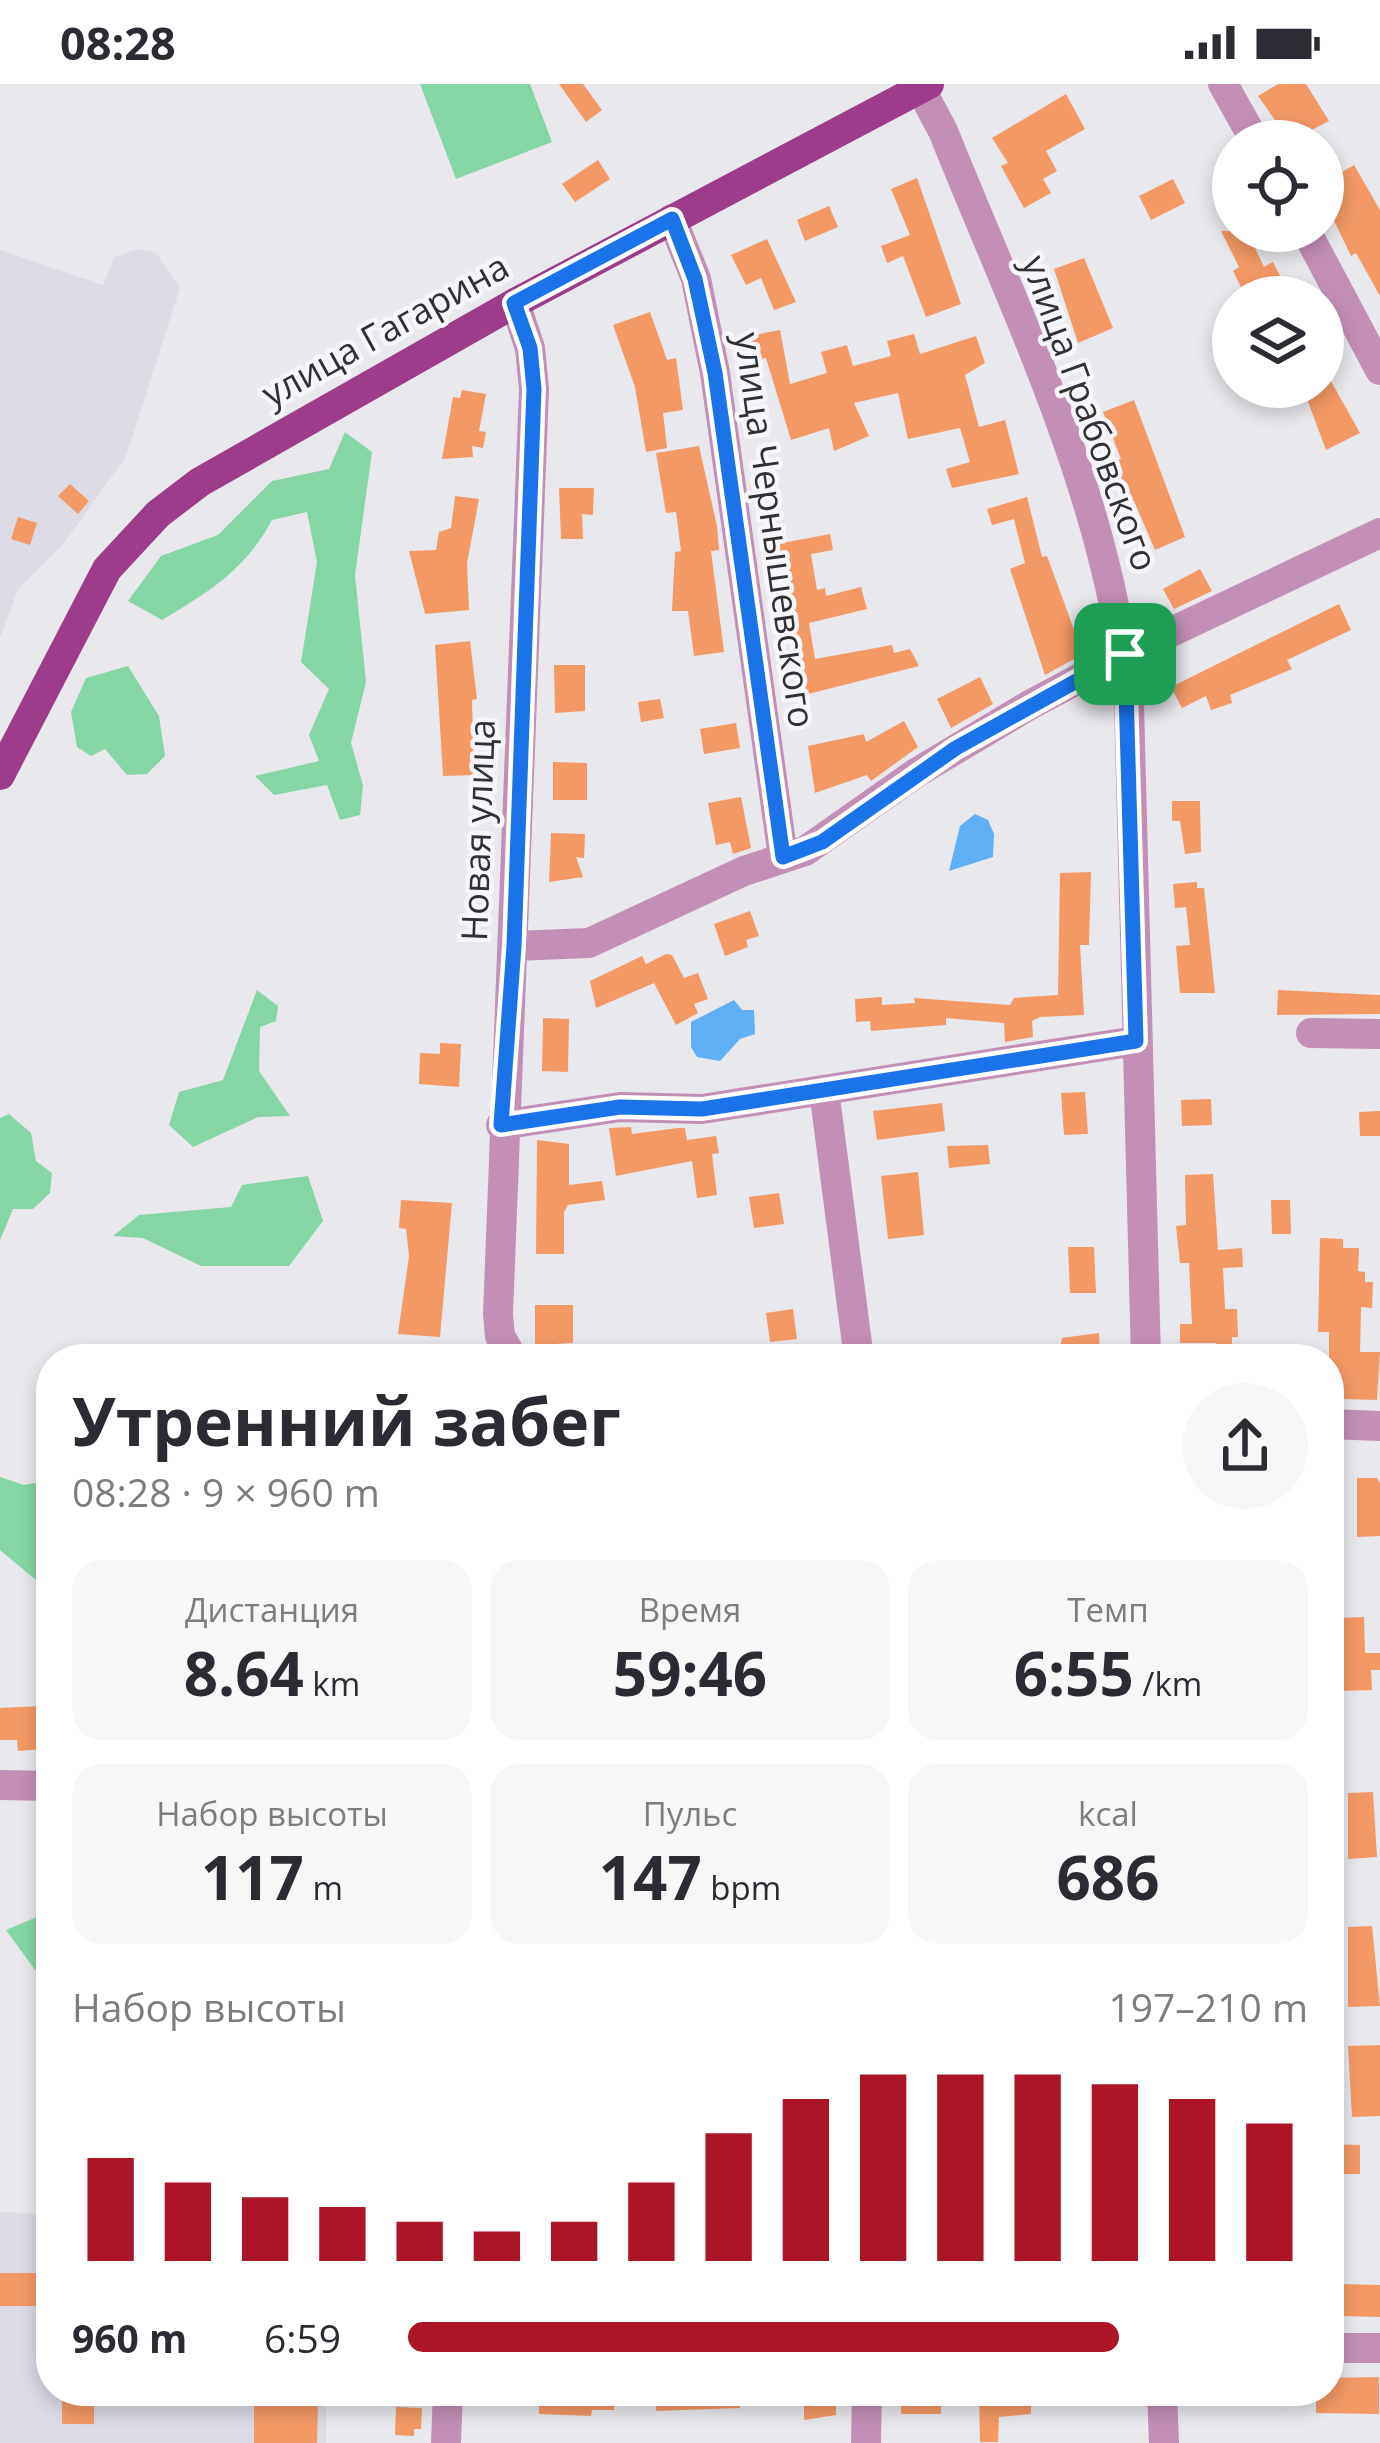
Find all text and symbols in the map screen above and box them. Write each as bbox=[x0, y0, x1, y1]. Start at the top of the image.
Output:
text: 08:28 bbox=[60, 12, 176, 73]
map controls bbox=[1212, 120, 1344, 408]
button: locate bbox=[1212, 120, 1344, 252]
street label: улица Гагарина bbox=[252, 241, 517, 418]
street label: улица Грабовского bbox=[1011, 248, 1170, 577]
button: layers bbox=[1212, 276, 1344, 408]
street label: улица Чернышевского bbox=[723, 329, 827, 731]
pin bbox=[1074, 603, 1176, 705]
icon: arrive bbox=[1092, 621, 1158, 687]
street label: Новая улица bbox=[449, 718, 506, 942]
text: Утренний забег bbox=[72, 1375, 621, 1465]
button: share bbox=[1182, 1383, 1308, 1509]
text: 08:28 · 9 × 960 m bbox=[72, 1465, 380, 1518]
text: Дистанция bbox=[185, 1587, 359, 1632]
text: Время bbox=[639, 1587, 741, 1632]
text: Темп bbox=[1067, 1587, 1149, 1632]
text: 8.64 bbox=[184, 1632, 304, 1714]
text: 59:46 bbox=[613, 1632, 767, 1714]
text: 6:55 bbox=[1014, 1632, 1134, 1714]
text: km bbox=[304, 1661, 360, 1706]
text: /km bbox=[1134, 1661, 1202, 1706]
text: Набор высоты bbox=[156, 1791, 388, 1836]
text: Пульс bbox=[643, 1791, 737, 1836]
text: kcal bbox=[1078, 1791, 1138, 1836]
text: 117 bbox=[201, 1836, 304, 1918]
text: 147 bbox=[599, 1836, 702, 1918]
text: 686 bbox=[1057, 1836, 1159, 1918]
text: m bbox=[304, 1865, 343, 1910]
text: bpm bbox=[702, 1865, 781, 1910]
text: Набор высоты bbox=[72, 1980, 346, 2033]
text: 197–210 m bbox=[1108, 1980, 1308, 2033]
text: 960 m bbox=[72, 2311, 187, 2364]
text: 6:59 bbox=[264, 2311, 341, 2364]

